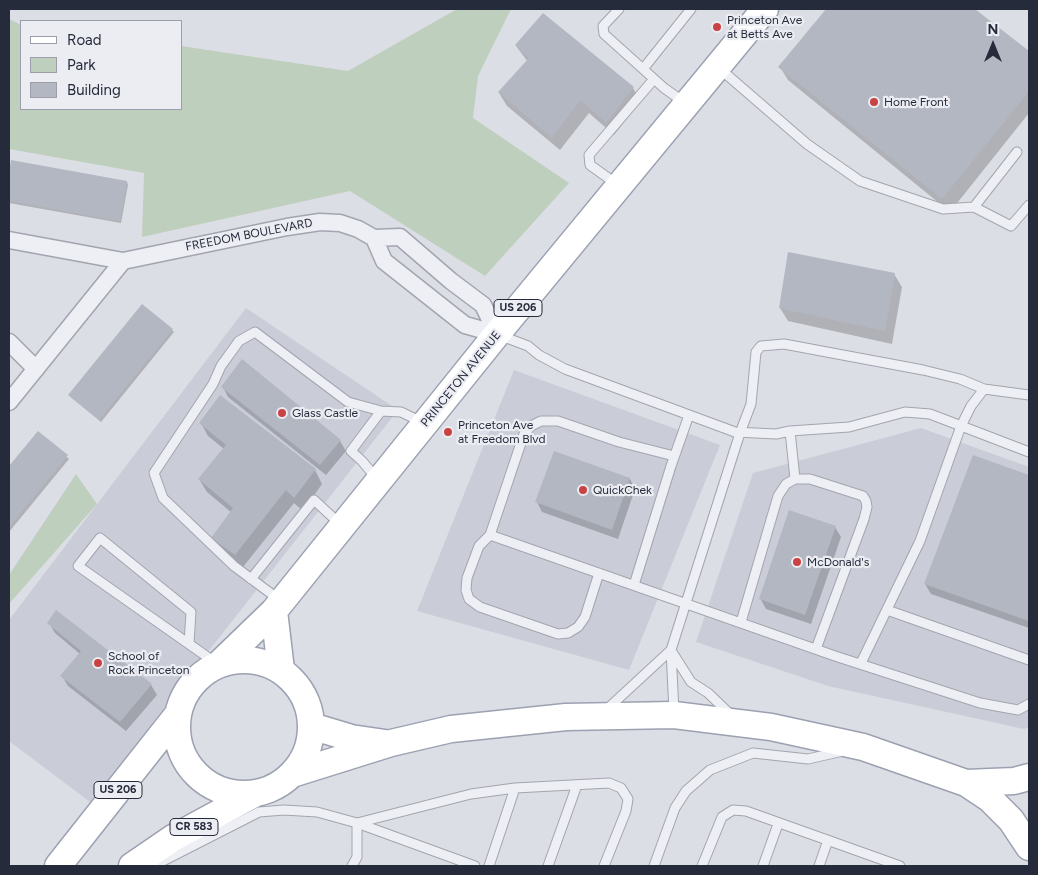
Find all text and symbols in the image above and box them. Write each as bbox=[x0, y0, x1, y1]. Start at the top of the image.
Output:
place label: Princeton Ave at Betts Ave bbox=[727, 13, 802, 41]
legend bbox=[20, 20, 182, 110]
north arrow bbox=[968, 20, 1018, 70]
marker: Princeton Ave at Betts Ave bbox=[711, 21, 723, 33]
text: N bbox=[988, 21, 998, 38]
text: Road bbox=[67, 31, 102, 49]
text: Park bbox=[67, 56, 96, 74]
text: Building bbox=[67, 81, 121, 99]
place label: Home Front bbox=[884, 95, 948, 109]
marker: Home Front bbox=[868, 96, 880, 108]
street label: FREEDOM BOULEVARD bbox=[184, 216, 314, 254]
road number: US 206 bbox=[494, 300, 542, 316]
street label: PRINCETON AVENUE bbox=[418, 328, 504, 430]
place label: Glass Castle bbox=[292, 406, 358, 420]
marker: Glass Castle bbox=[276, 407, 288, 419]
place label: Princeton Ave at Freedom Blvd bbox=[458, 418, 545, 446]
marker: Princeton Ave at Freedom Blvd bbox=[442, 426, 454, 438]
place label: QuickChek bbox=[593, 483, 652, 497]
marker: QuickChek bbox=[577, 484, 589, 496]
place label: McDonald's bbox=[807, 555, 869, 569]
marker: McDonald's bbox=[791, 556, 803, 568]
place label: School of Rock Princeton bbox=[108, 649, 189, 677]
marker: School of Rock Princeton bbox=[92, 657, 104, 669]
road number: US 206 bbox=[94, 782, 142, 798]
road number: CR 583 bbox=[170, 819, 218, 836]

